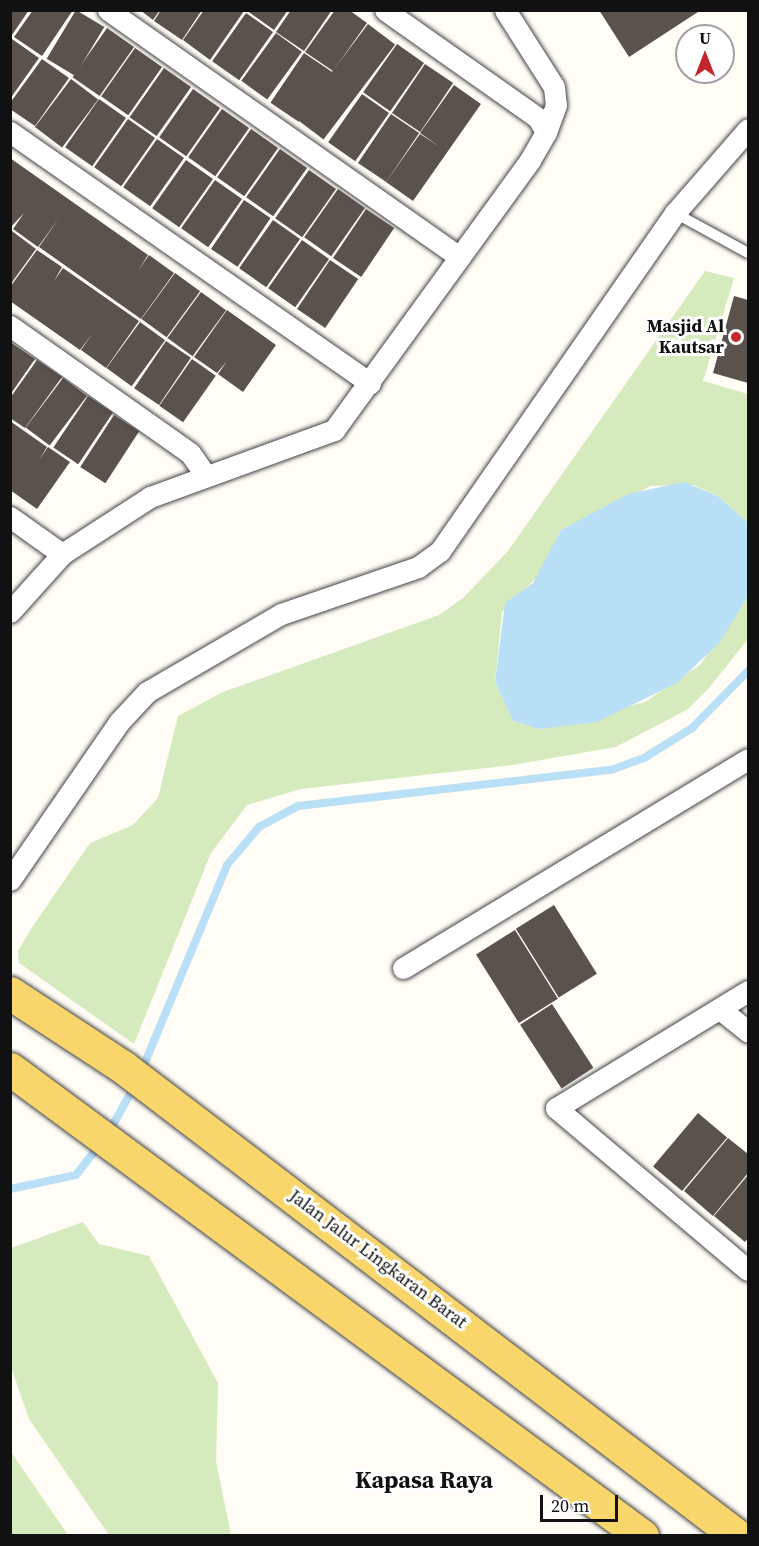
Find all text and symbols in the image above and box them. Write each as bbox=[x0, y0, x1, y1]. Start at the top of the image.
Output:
north arrow bbox=[675, 24, 735, 84]
text: U bbox=[699, 27, 711, 49]
place label: Masjid Al Kautsar bbox=[647, 316, 724, 358]
marker: Masjid Al Kautsar bbox=[729, 330, 743, 344]
street label: Jalan Jalur Lingkaran Barat bbox=[285, 1185, 471, 1333]
district label: Kapasa Raya bbox=[355, 1466, 493, 1494]
scale bar bbox=[543, 1483, 621, 1521]
text: 20 m bbox=[551, 1493, 589, 1518]

